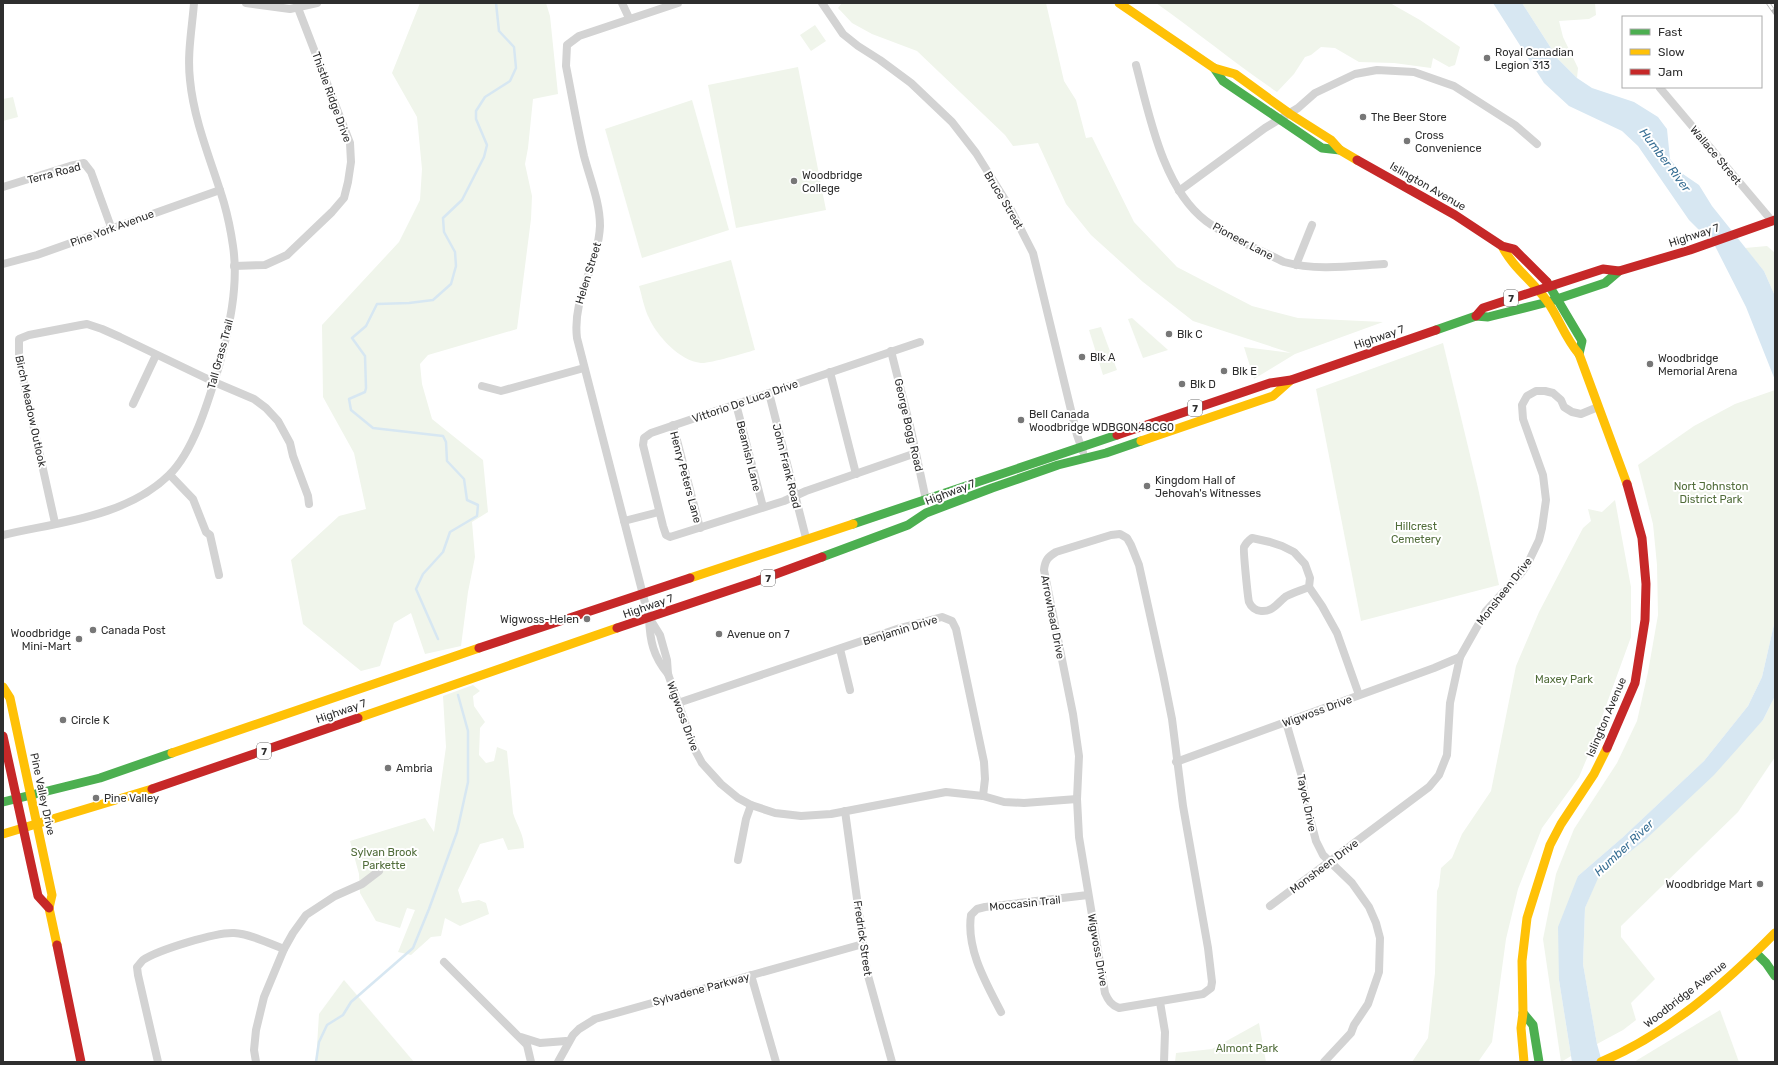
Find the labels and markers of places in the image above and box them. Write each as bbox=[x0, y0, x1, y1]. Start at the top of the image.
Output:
place label: Royal Canadian Legion 313 bbox=[1495, 46, 1574, 72]
marker: Royal Canadian Legion 313 bbox=[1482, 53, 1492, 63]
place label: The Beer Store bbox=[1371, 111, 1447, 124]
marker: The Beer Store bbox=[1358, 112, 1368, 122]
place label: Cross Convenience bbox=[1415, 129, 1482, 155]
marker: Cross Convenience bbox=[1402, 136, 1412, 146]
place label: Woodbridge College bbox=[802, 169, 862, 195]
marker: Woodbridge College bbox=[789, 176, 799, 186]
place label: Blk C bbox=[1177, 328, 1203, 341]
marker: Blk C bbox=[1164, 329, 1174, 339]
place label: Blk A bbox=[1090, 351, 1116, 364]
marker: Blk A bbox=[1077, 352, 1087, 362]
place label: Woodbridge Memorial Arena bbox=[1658, 352, 1737, 378]
marker: Woodbridge Memorial Arena bbox=[1645, 359, 1655, 369]
place label: Blk E bbox=[1232, 365, 1257, 378]
marker: Blk E bbox=[1219, 366, 1229, 376]
place label: Blk D bbox=[1190, 378, 1216, 391]
marker: Blk D bbox=[1177, 379, 1187, 389]
place label: Bell Canada Woodbridge WDBGON48CG0 bbox=[1029, 408, 1174, 434]
marker: Bell Canada Woodbridge WDBGON48CG0 bbox=[1016, 415, 1026, 425]
place label: Kingdom Hall of Jehovah's Witnesses bbox=[1155, 474, 1262, 500]
marker: Kingdom Hall of Jehovah's Witnesses bbox=[1142, 481, 1152, 491]
place label: Wigwoss-Helen bbox=[500, 613, 579, 626]
marker: Wigwoss-Helen bbox=[582, 614, 592, 624]
place label: Canada Post bbox=[101, 624, 166, 637]
marker: Canada Post bbox=[88, 625, 98, 635]
place label: Woodbridge Mini-Mart bbox=[11, 627, 72, 653]
place label: Avenue on 7 bbox=[727, 628, 790, 641]
marker: Avenue on 7 bbox=[714, 629, 724, 639]
marker: Woodbridge Mini-Mart bbox=[74, 634, 84, 644]
place label: Circle K bbox=[71, 714, 110, 727]
marker: Circle K bbox=[58, 715, 68, 725]
place label: Ambria bbox=[396, 762, 433, 775]
marker: Ambria bbox=[383, 763, 393, 773]
place label: Pine Valley bbox=[104, 792, 159, 805]
marker: Pine Valley bbox=[91, 793, 101, 803]
place label: Woodbridge Mart bbox=[1666, 878, 1753, 891]
marker: Woodbridge Mart bbox=[1755, 879, 1765, 889]

